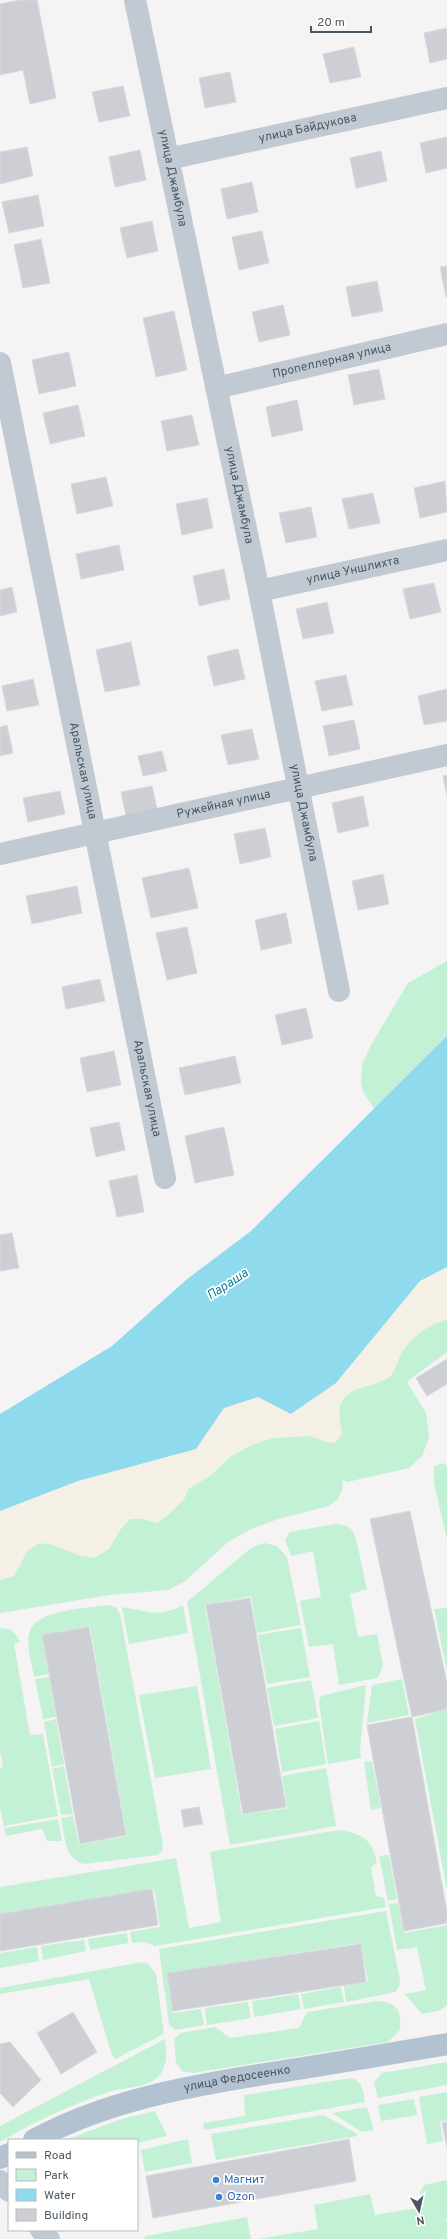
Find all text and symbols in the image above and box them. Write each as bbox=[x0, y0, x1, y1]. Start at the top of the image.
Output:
scale bar bbox=[311, 8, 371, 34]
text: 20 m bbox=[317, 15, 345, 31]
street label: улица Байдукова bbox=[257, 110, 358, 147]
street label: улица Джамбула bbox=[154, 128, 190, 228]
street label: Пропеллерная улица bbox=[271, 339, 393, 383]
street label: улица Джамбула bbox=[221, 445, 257, 545]
street label: улица Уншлихта bbox=[305, 553, 401, 588]
street label: Аральская улица bbox=[65, 721, 100, 821]
street label: улица Джамбула bbox=[286, 763, 321, 863]
street label: Ружейная улица bbox=[175, 786, 272, 823]
street label: Аральская улица bbox=[129, 1038, 164, 1138]
water label: Параша bbox=[204, 1266, 252, 1304]
street label: улица Федосеенко bbox=[182, 2062, 292, 2096]
legend bbox=[8, 2139, 138, 2231]
text: Road bbox=[44, 2148, 72, 2164]
text: Park bbox=[44, 2168, 69, 2184]
place label: Магнит bbox=[224, 2172, 265, 2188]
marker: Магнит bbox=[211, 2175, 221, 2185]
text: Water bbox=[44, 2188, 76, 2204]
place label: Ozon bbox=[227, 2189, 255, 2205]
north arrow bbox=[399, 2191, 439, 2231]
marker: Ozon bbox=[214, 2192, 224, 2202]
text: Building bbox=[44, 2208, 88, 2224]
text: N bbox=[415, 2212, 425, 2227]

